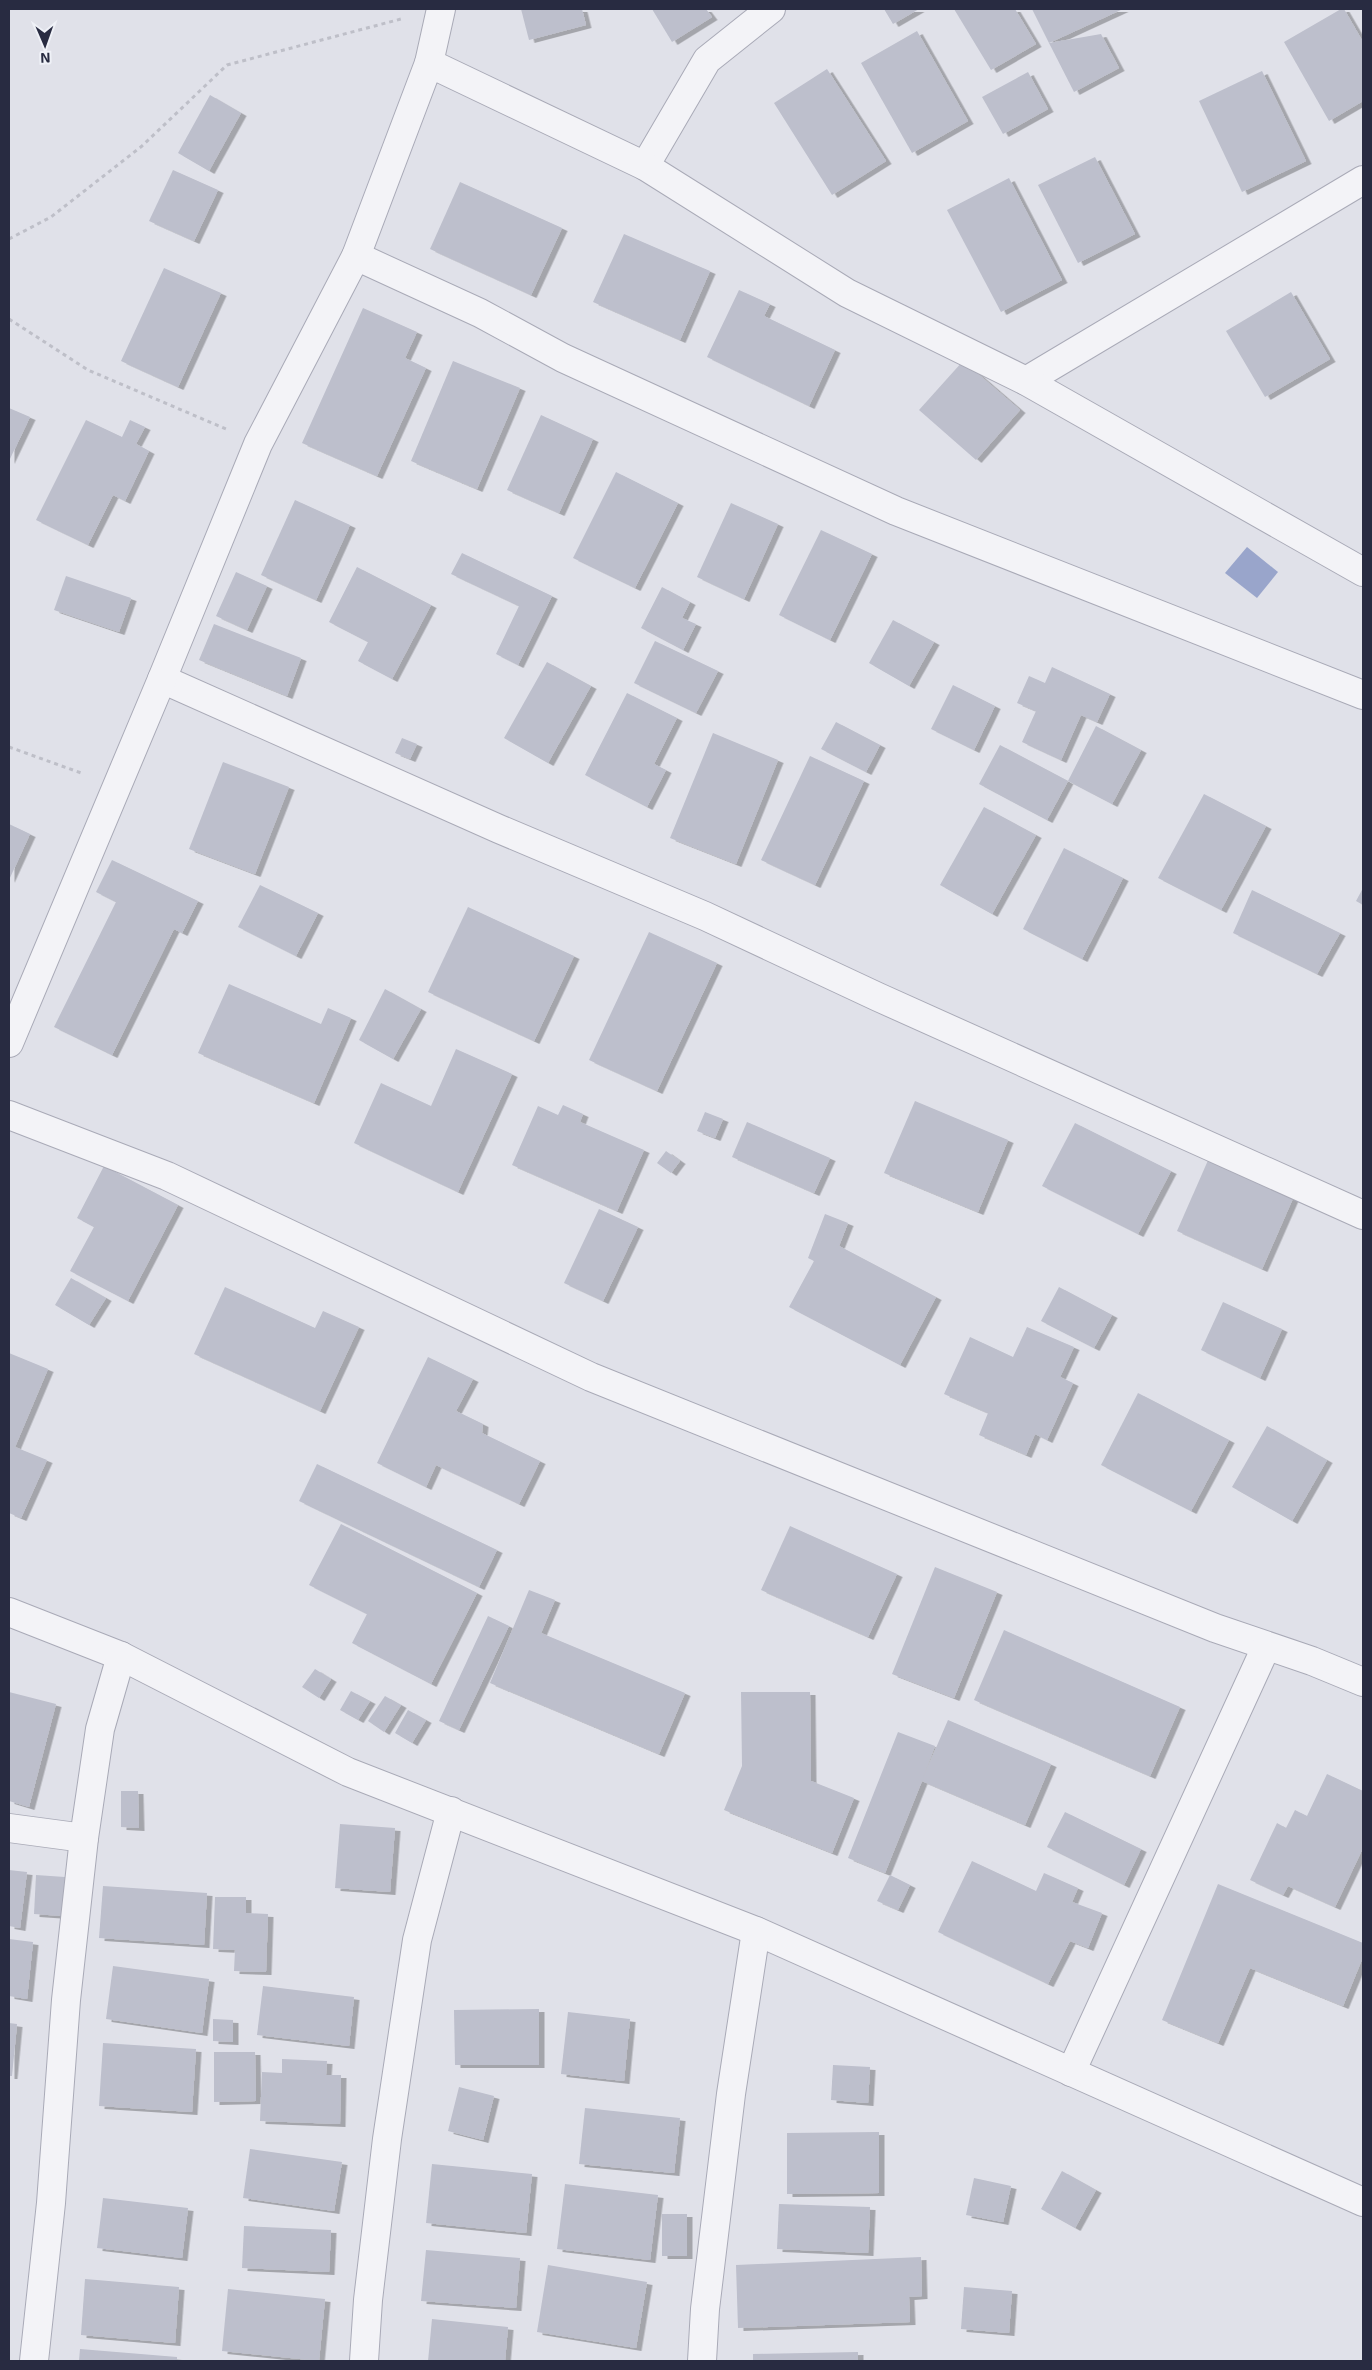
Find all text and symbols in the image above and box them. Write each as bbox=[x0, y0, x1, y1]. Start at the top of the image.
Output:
north arrow bbox=[20, 20, 70, 70]
text: N bbox=[40, 50, 51, 67]

